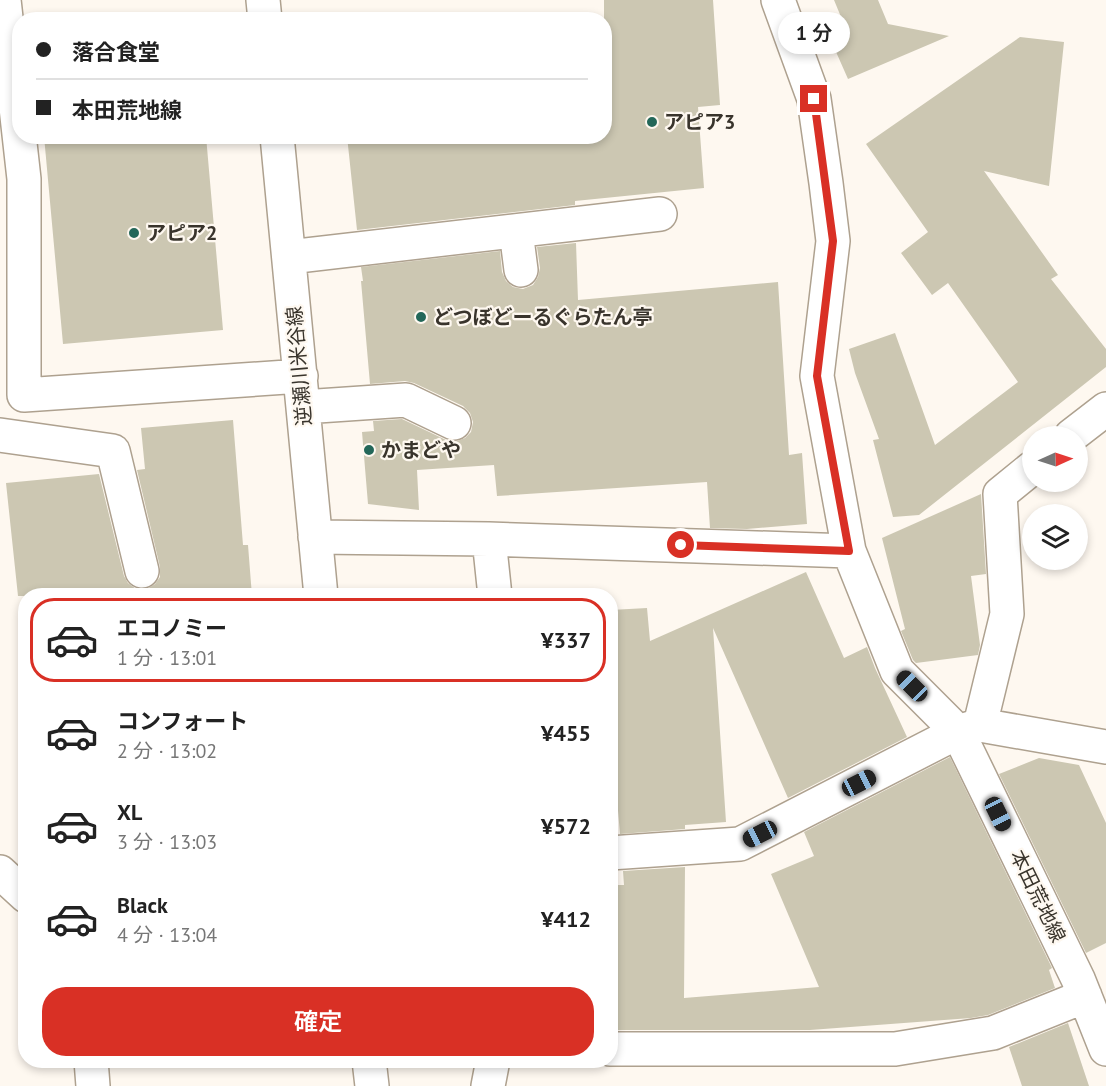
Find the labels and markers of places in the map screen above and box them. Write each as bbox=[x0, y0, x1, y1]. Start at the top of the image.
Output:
place label: アピア3 bbox=[664, 109, 735, 135]
marker: アピア3 bbox=[645, 115, 659, 129]
place label: アピア2 bbox=[146, 220, 217, 246]
marker: アピア2 bbox=[127, 226, 141, 240]
place label: どつぼどーるぐらたん亭 bbox=[433, 304, 652, 330]
marker: どつぼどーるぐらたん亭 bbox=[414, 310, 428, 324]
place label: かまどや bbox=[381, 437, 461, 463]
marker: かまどや bbox=[362, 443, 376, 457]

